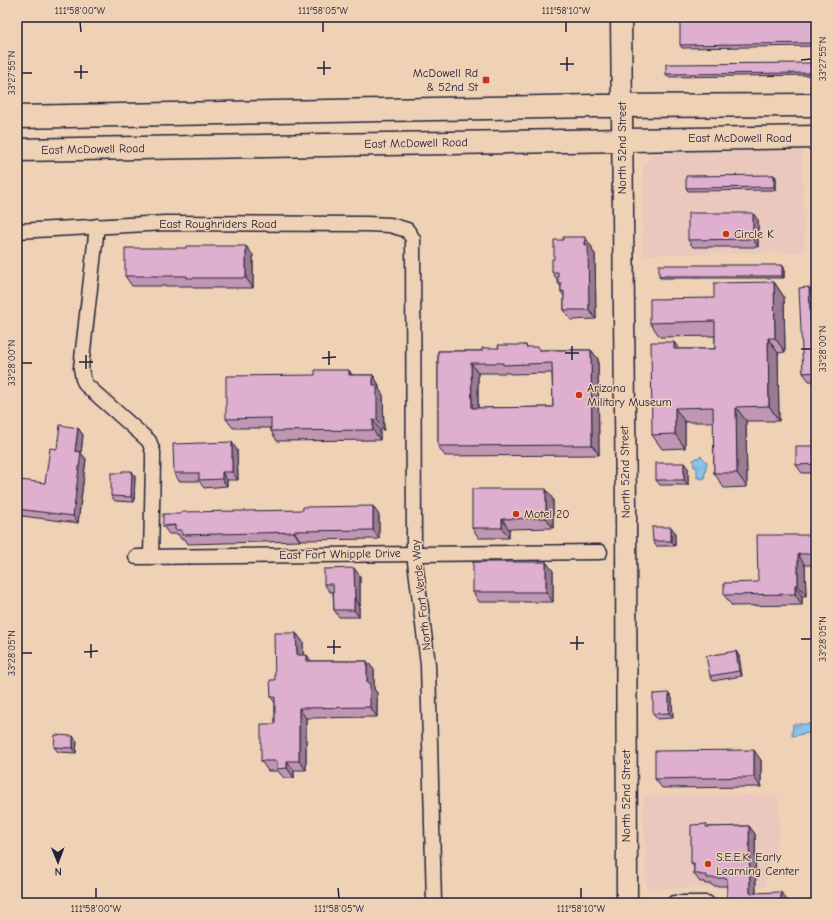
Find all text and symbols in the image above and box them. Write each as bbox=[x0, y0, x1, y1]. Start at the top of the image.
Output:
text: 111°58'00"W bbox=[55, 5, 106, 17]
text: 111°58'05"W bbox=[298, 5, 348, 17]
text: 111°58'10"W bbox=[542, 5, 591, 17]
text: 33°27'55"N bbox=[817, 37, 829, 81]
text: 33°27'55"N bbox=[6, 51, 18, 95]
place label: McDowell Rd & 52nd St bbox=[413, 66, 479, 94]
marker: McDowell Rd & 52nd St bbox=[481, 75, 491, 85]
street label: North 52nd Street bbox=[615, 101, 629, 194]
street label: East McDowell Road bbox=[688, 131, 792, 145]
street label: East McDowell Road bbox=[364, 135, 468, 151]
street label: East McDowell Road bbox=[41, 141, 145, 157]
street label: East Roughriders Road bbox=[159, 217, 277, 231]
place label: Circle K bbox=[734, 227, 774, 241]
marker: Circle K bbox=[721, 229, 731, 239]
text: 33°28'00"N bbox=[817, 326, 829, 372]
text: 33°28'00"N bbox=[6, 340, 18, 386]
place label: Arizona Military Museum bbox=[587, 381, 672, 409]
marker: Arizona Military Museum bbox=[574, 390, 584, 400]
street label: North 52nd Street bbox=[617, 425, 633, 518]
place label: Motel 20 bbox=[524, 507, 570, 521]
marker: Motel 20 bbox=[511, 509, 521, 519]
street label: North Fort Verde Way bbox=[408, 538, 434, 651]
street label: East Fort Whipple Drive bbox=[279, 546, 401, 562]
text: 33°28'05"N bbox=[817, 616, 829, 662]
text: 33°28'05"N bbox=[6, 630, 18, 676]
street label: North 52nd Street bbox=[619, 749, 633, 842]
north arrow bbox=[38, 842, 78, 882]
place label: S.E.E.K. Early Learning Center bbox=[716, 850, 799, 878]
marker: S.E.E.K. Early Learning Center bbox=[703, 859, 713, 869]
text: N bbox=[54, 865, 62, 878]
text: 111°58'00"W bbox=[71, 903, 122, 915]
text: 111°58'05"W bbox=[314, 903, 364, 915]
text: 111°58'10"W bbox=[557, 903, 606, 915]

